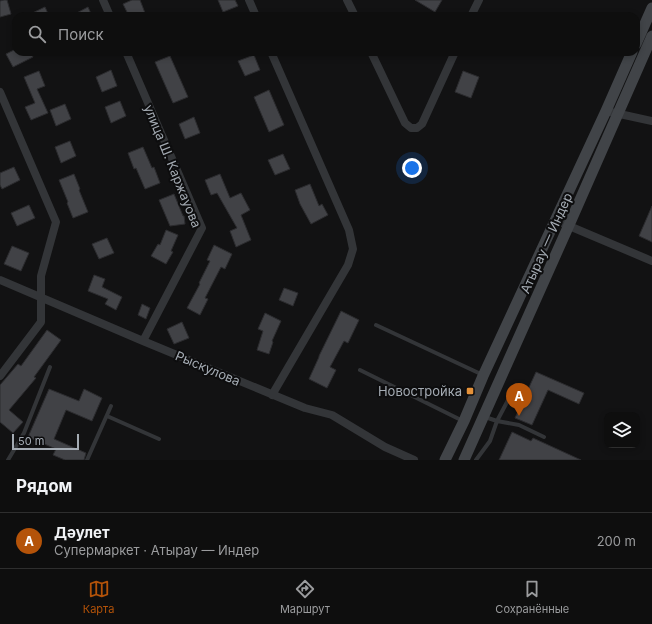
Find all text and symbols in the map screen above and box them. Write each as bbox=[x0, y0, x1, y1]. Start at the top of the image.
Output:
search box bbox=[12, 12, 640, 56]
icon: search bbox=[26, 23, 48, 45]
text: Поиск bbox=[58, 25, 104, 44]
street label: улица Ш. Каржауова bbox=[141, 102, 205, 230]
your location bbox=[402, 158, 422, 178]
street label: Атырау — Индер bbox=[517, 190, 575, 296]
street label: Рыскулова bbox=[173, 347, 243, 389]
place label: Новостройка bbox=[378, 383, 462, 399]
pin: A bbox=[506, 383, 532, 416]
marker: Новостройка bbox=[465, 386, 475, 396]
map controls bbox=[604, 412, 640, 448]
button: layers bbox=[604, 412, 640, 448]
scale bar bbox=[12, 432, 79, 451]
text: 50 m bbox=[18, 434, 44, 448]
text: Рядом bbox=[16, 476, 72, 496]
text: Дәулет bbox=[54, 523, 110, 542]
text: A bbox=[24, 533, 34, 549]
text: 200 m bbox=[597, 533, 636, 549]
text: Супермаркет · Атырау — Индер bbox=[54, 542, 259, 558]
tab: Карта bbox=[83, 578, 114, 616]
tab: Маршрут bbox=[280, 578, 330, 616]
tab: Сохранённые bbox=[495, 578, 569, 616]

